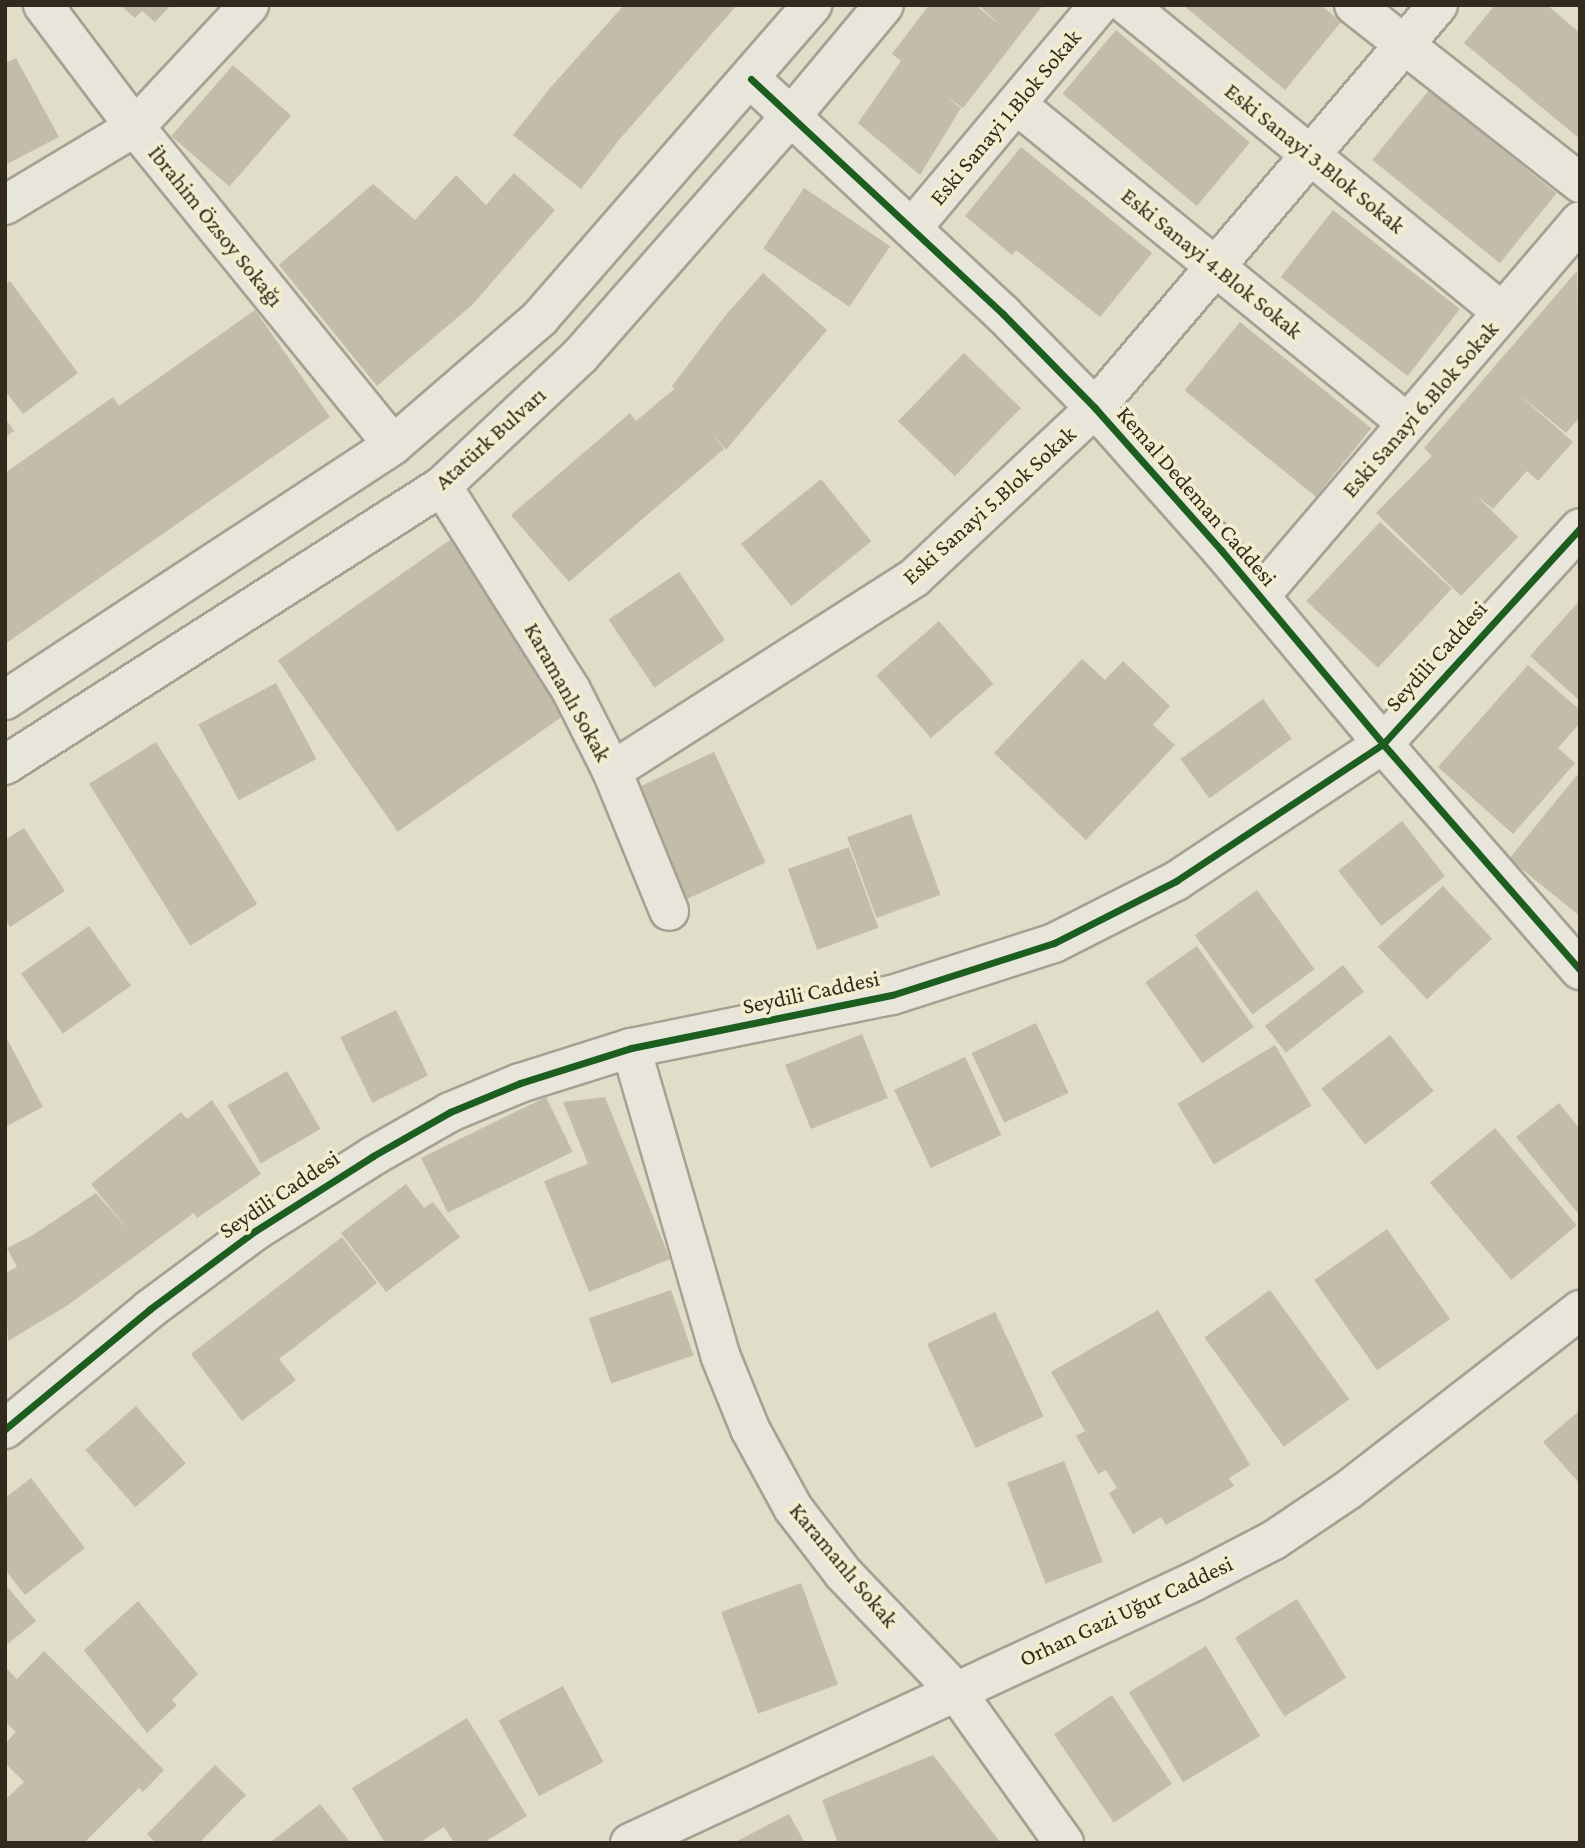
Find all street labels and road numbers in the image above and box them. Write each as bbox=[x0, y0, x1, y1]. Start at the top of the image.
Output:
street label: Eski Sanayi 1.Blok Sokak bbox=[923, 23, 1087, 211]
street label: Eski Sanayi 3.Blok Sokak bbox=[1219, 77, 1411, 239]
street label: İbrahim Özsoy Sokağı bbox=[142, 140, 290, 312]
street label: Eski Sanayi 4.Blok Sokak bbox=[1116, 181, 1308, 345]
street label: Eski Sanayi 6.Blok Sokak bbox=[1336, 315, 1504, 503]
street label: Atatürk Bulvarı bbox=[429, 381, 551, 495]
street label: Kemal Dedeman Caddesi bbox=[1111, 400, 1283, 592]
street label: Eski Sanayi 5.Blok Sokak bbox=[897, 420, 1081, 590]
street label: Seydili Caddesi bbox=[1379, 595, 1493, 717]
street label: Karamanlı Sokak bbox=[518, 618, 618, 766]
street label: Seydili Caddesi bbox=[740, 964, 882, 1020]
street label: Seydili Caddesi bbox=[214, 1144, 344, 1244]
street label: Karamanlı Sokak bbox=[784, 1497, 904, 1633]
street label: Orhan Gazi Uğur Caddesi bbox=[1015, 1549, 1237, 1673]

